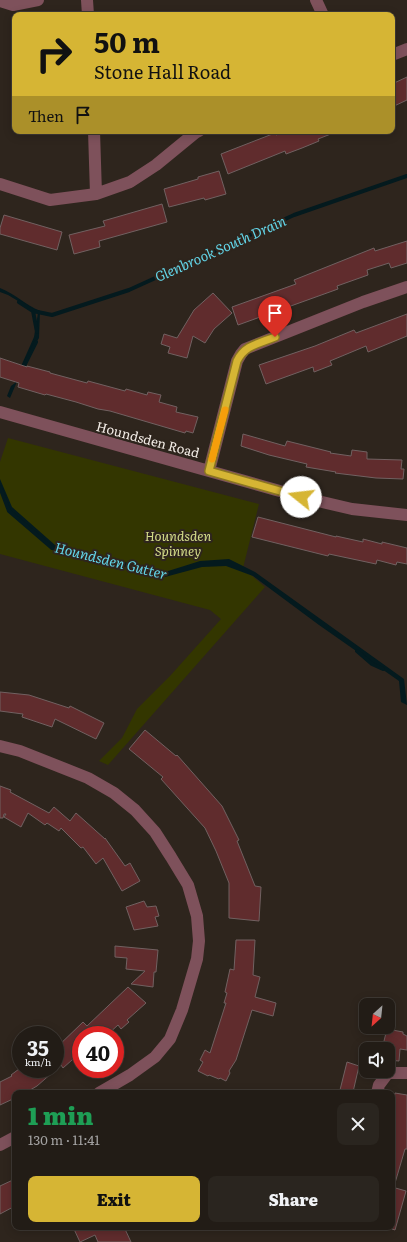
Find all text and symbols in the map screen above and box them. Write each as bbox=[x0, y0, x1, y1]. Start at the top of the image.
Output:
text: 50 m bbox=[94, 20, 160, 62]
icon: right bbox=[28, 28, 80, 80]
text: Stone Hall Road bbox=[94, 58, 231, 85]
text: Then bbox=[28, 104, 64, 127]
icon: arrive bbox=[72, 104, 94, 126]
water label: Glenbrook South Drain bbox=[151, 210, 289, 286]
pin bbox=[258, 296, 292, 337]
icon: arrive bbox=[264, 302, 286, 324]
street label: Houndsden Road bbox=[94, 416, 202, 462]
position arrow bbox=[280, 476, 322, 518]
park label: Houndsden Spinney bbox=[145, 526, 211, 560]
water label: Houndsden Gutter bbox=[53, 536, 170, 584]
north arrow bbox=[359, 998, 395, 1034]
map controls bbox=[359, 998, 395, 1078]
speed limit sign: 40 bbox=[72, 1026, 124, 1078]
text: 35 bbox=[27, 1032, 49, 1062]
button: sound bbox=[359, 1042, 395, 1078]
text: km/h bbox=[25, 1054, 51, 1069]
text: 1 min bbox=[28, 1097, 93, 1132]
button: close bbox=[337, 1103, 379, 1145]
text: 130 m · 11:41 bbox=[28, 1130, 100, 1149]
button: Exit bbox=[28, 1176, 200, 1222]
button: Share bbox=[208, 1176, 379, 1222]

